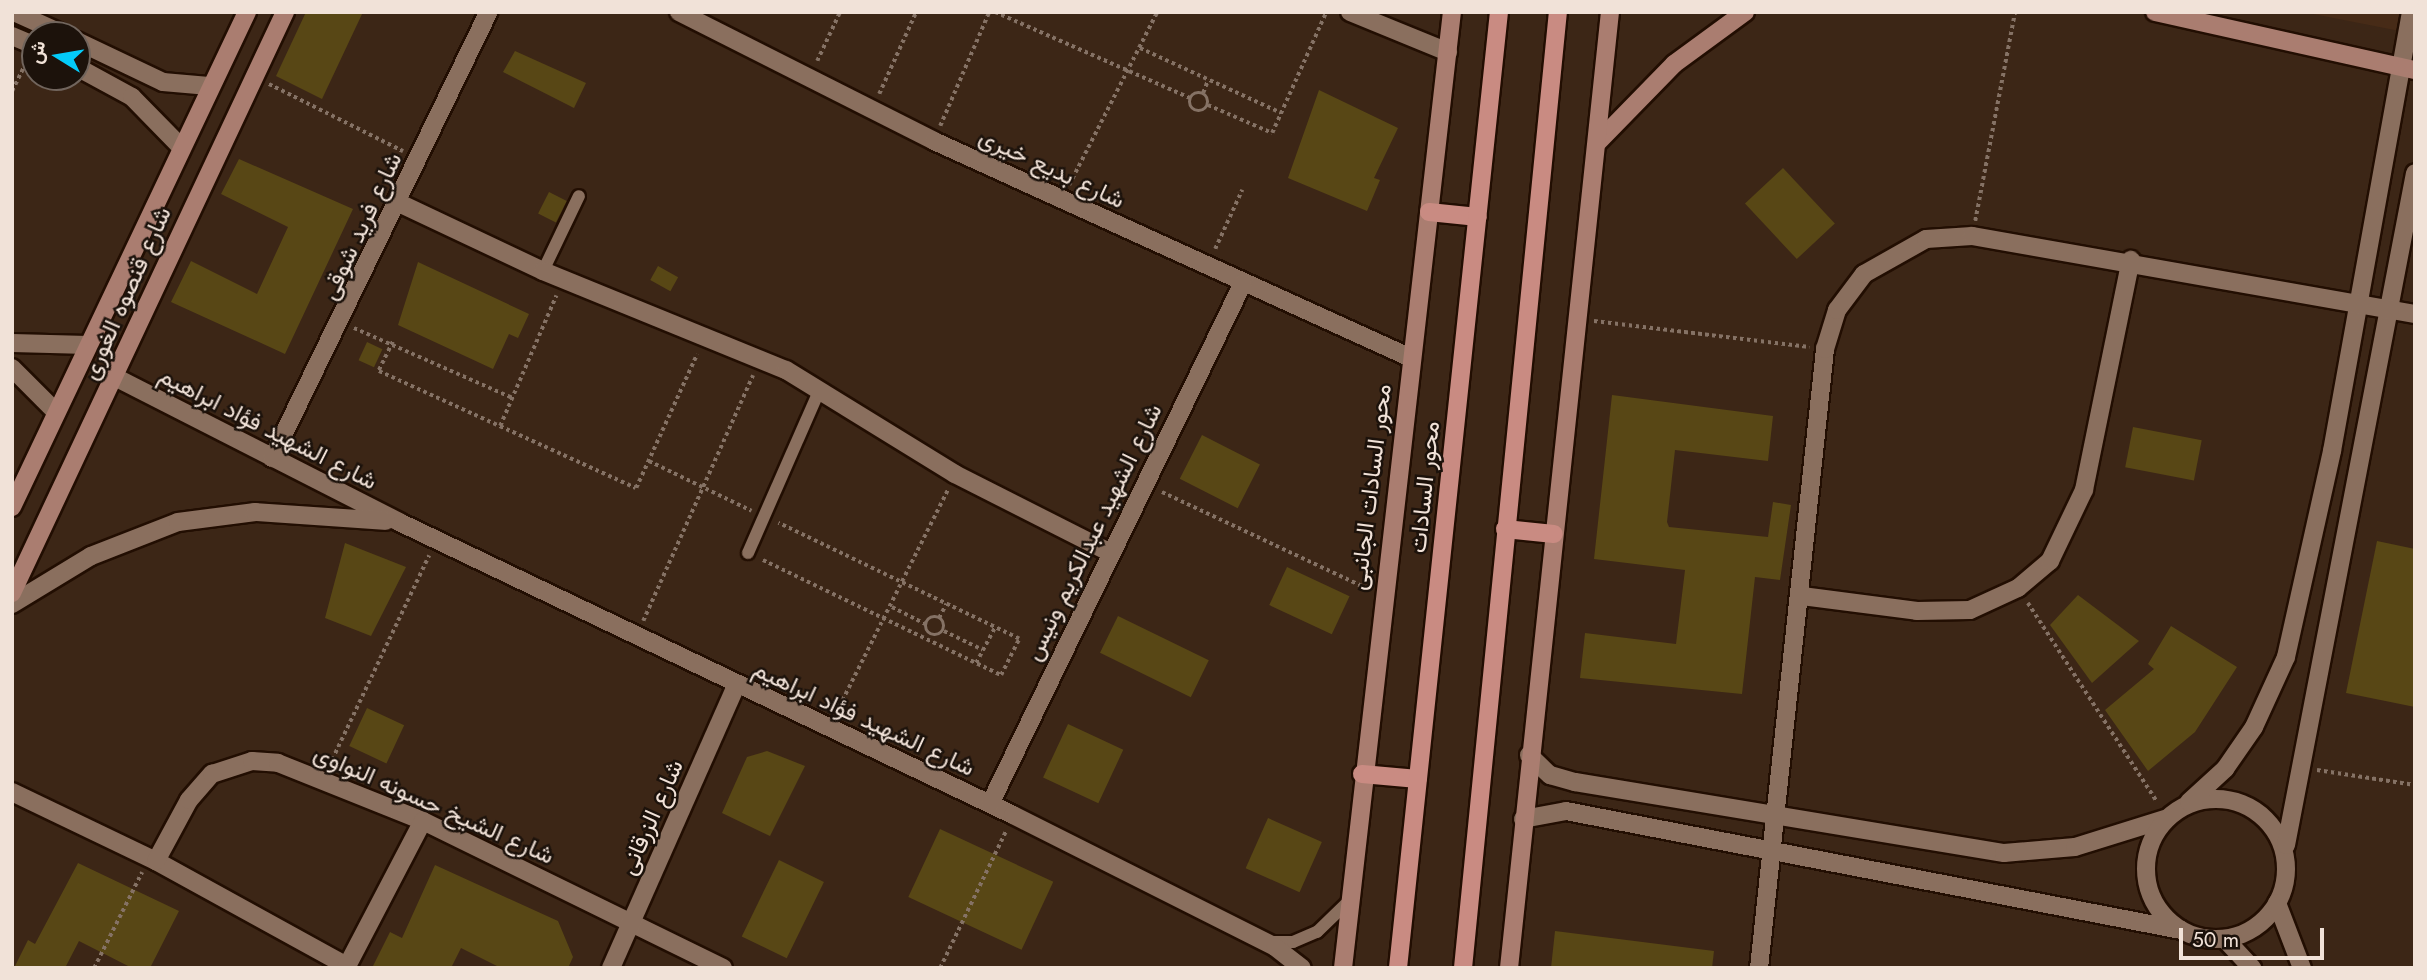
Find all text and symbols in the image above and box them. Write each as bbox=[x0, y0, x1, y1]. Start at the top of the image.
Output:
north arrow bbox=[21, 21, 91, 91]
text: ش bbox=[21, 38, 52, 66]
street label: شارع بديع خيرى bbox=[975, 122, 1129, 214]
street label: شارع فريد شوقى bbox=[314, 148, 408, 304]
street label: شارع قنصوه الغورى bbox=[75, 202, 177, 384]
street label: شارع الشهيد فؤاد ابراهيم bbox=[154, 360, 382, 496]
street label: محور السادات الجانبى bbox=[1343, 382, 1397, 592]
street label: شارع الشهيد عبدالكريم ونيس bbox=[1018, 399, 1168, 665]
street label: محور السادات bbox=[1403, 420, 1445, 554]
street label: شارع الشهيد فؤاد ابراهيم bbox=[749, 654, 979, 782]
street label: شارع الشيخ حسونه النواوى bbox=[309, 738, 559, 870]
street label: شارع الزرقانى bbox=[613, 755, 689, 879]
scale bar bbox=[2182, 914, 2327, 958]
text: 50 m bbox=[2192, 925, 2239, 955]

